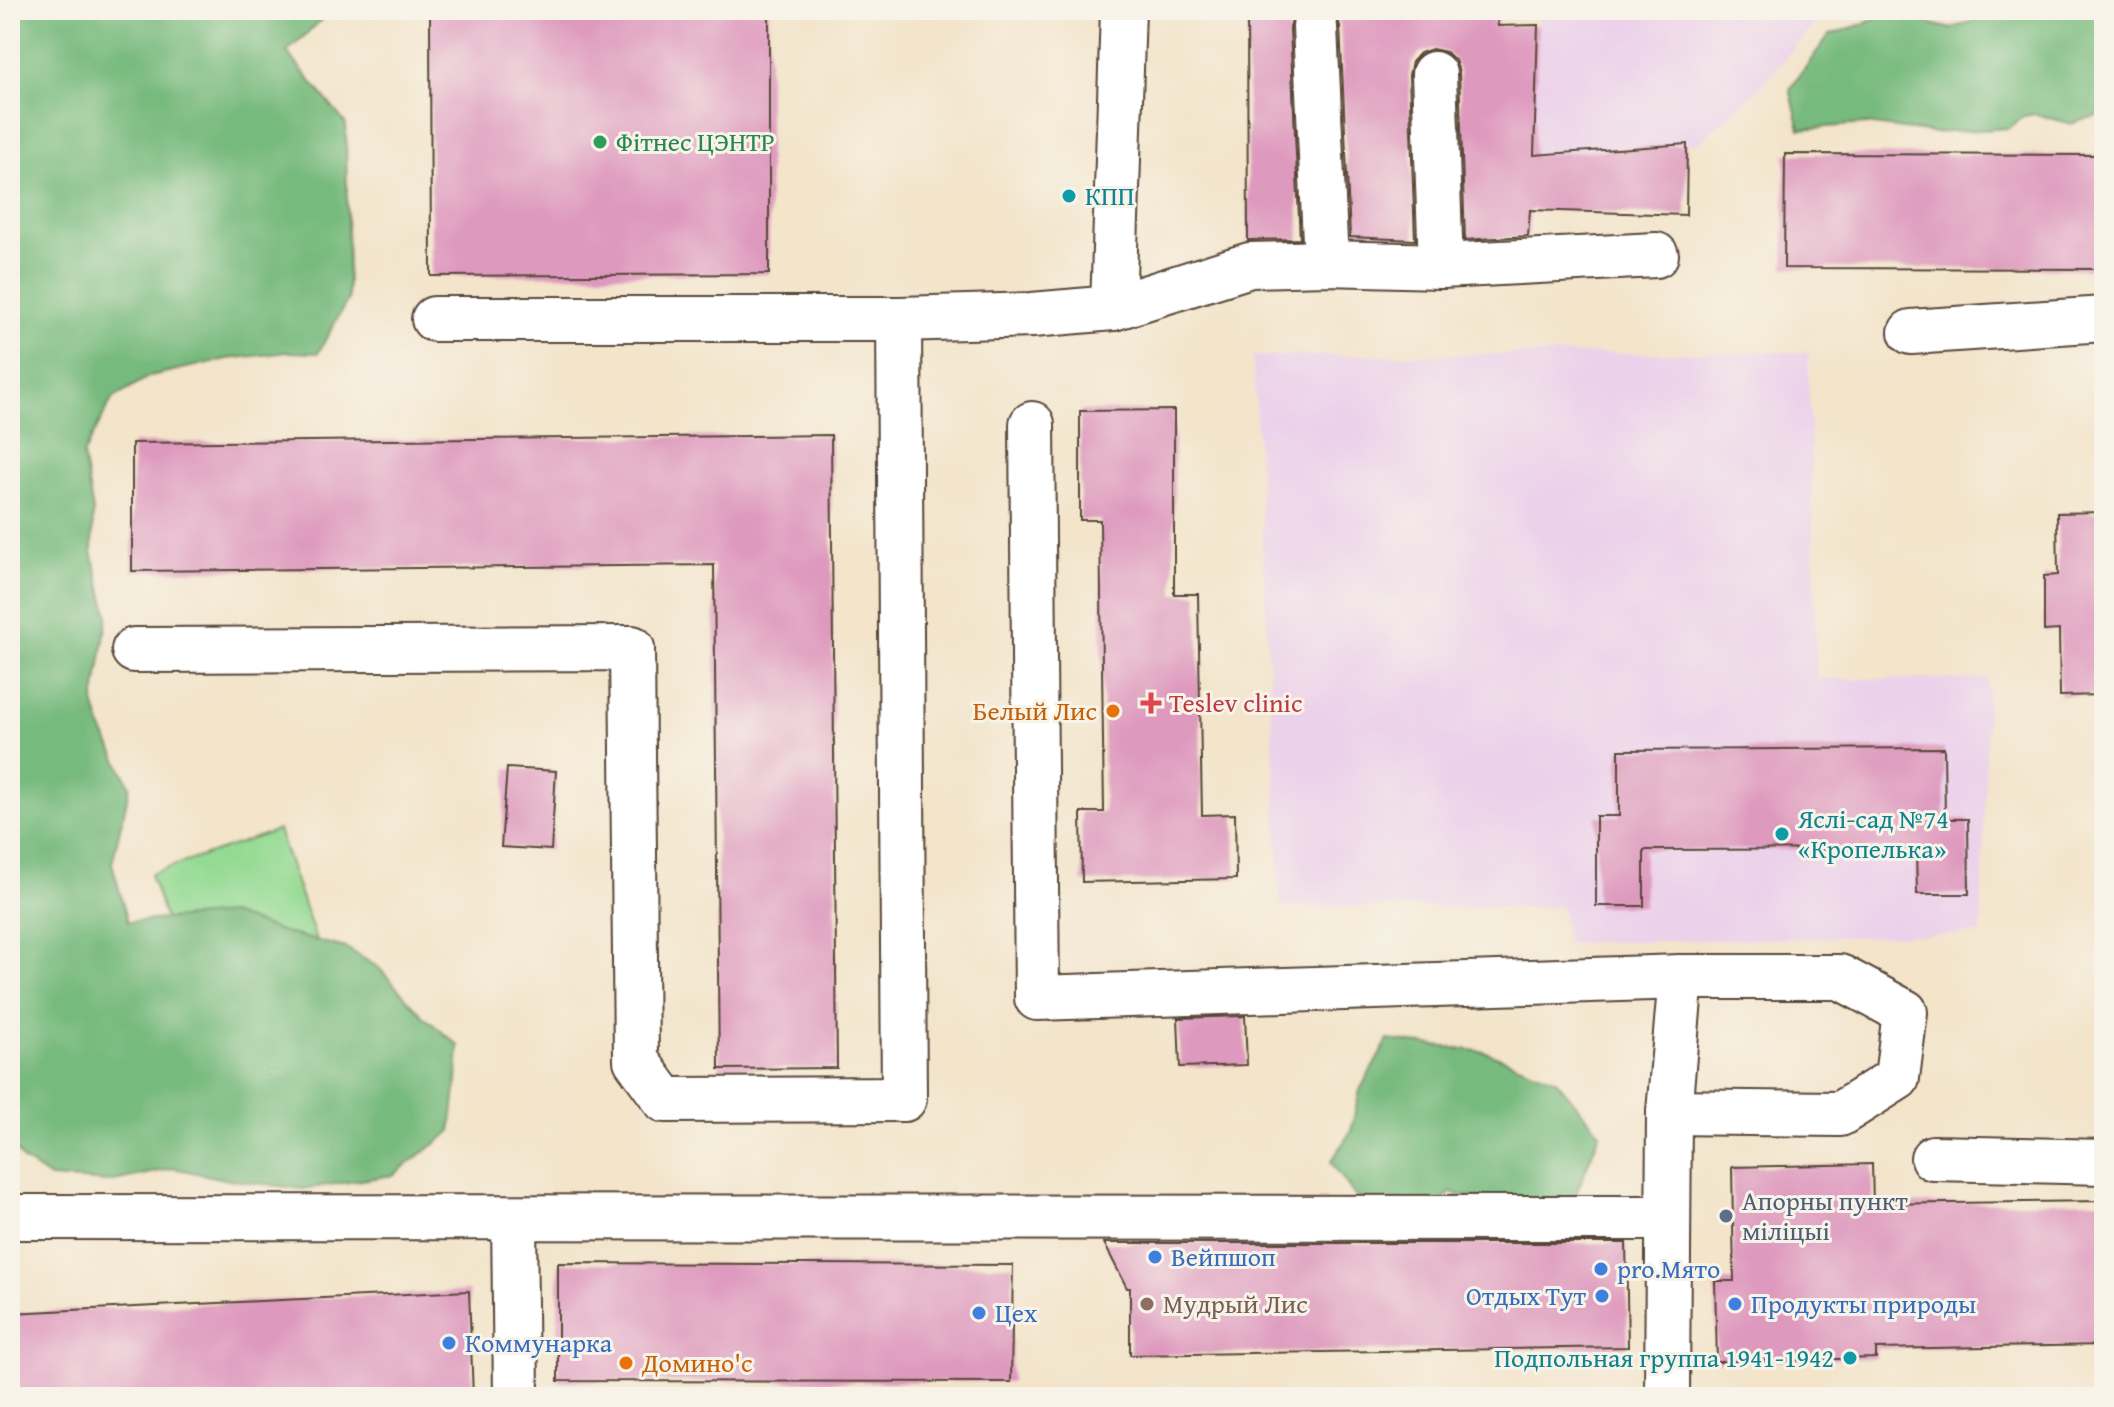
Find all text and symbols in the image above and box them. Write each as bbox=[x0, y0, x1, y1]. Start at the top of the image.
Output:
place label: Фітнес ЦЭНТР bbox=[616, 122, 775, 161]
marker: Фітнес ЦЭНТР bbox=[591, 133, 609, 151]
place label: КПП bbox=[1085, 176, 1135, 215]
marker: КПП bbox=[1060, 187, 1078, 205]
place label: Teslev clinic bbox=[1169, 683, 1302, 722]
place label: Белый Лис bbox=[973, 691, 1097, 730]
marker: Teslev clinic bbox=[1140, 692, 1162, 714]
marker: Белый Лис bbox=[1104, 702, 1122, 720]
place label: Яслі-сад №74 «Кропелька» bbox=[1797, 799, 1949, 868]
marker: Яслі-сад №74 «Кропелька» bbox=[1773, 825, 1791, 843]
place label: Апорны пункт міліцыі bbox=[1742, 1181, 1908, 1250]
marker: Апорны пункт міліцыі bbox=[1717, 1207, 1735, 1225]
place label: Вейпшоп bbox=[1171, 1237, 1276, 1276]
marker: Вейпшоп bbox=[1146, 1248, 1164, 1266]
place label: pro.Мято bbox=[1617, 1249, 1720, 1288]
marker: pro.Мято bbox=[1592, 1260, 1610, 1278]
place label: Отдых Тут bbox=[1466, 1276, 1586, 1315]
place label: Мудрый Лис bbox=[1163, 1284, 1308, 1323]
place label: Продукты природы bbox=[1751, 1284, 1976, 1323]
marker: Отдых Тут bbox=[1593, 1287, 1611, 1305]
place label: Цех bbox=[995, 1293, 1038, 1332]
marker: Мудрый Лис bbox=[1138, 1295, 1156, 1313]
marker: Продукты природы bbox=[1726, 1295, 1744, 1313]
marker: Цех bbox=[970, 1304, 988, 1322]
place label: Коммунарка bbox=[465, 1323, 613, 1362]
marker: Коммунарка bbox=[440, 1334, 458, 1352]
place label: Подпольная группа 1941-1942 bbox=[1494, 1338, 1834, 1377]
place label: Домино'c bbox=[641, 1343, 753, 1382]
marker: Подпольная группа 1941-1942 bbox=[1841, 1349, 1859, 1367]
marker: Домино'c bbox=[617, 1354, 635, 1372]

